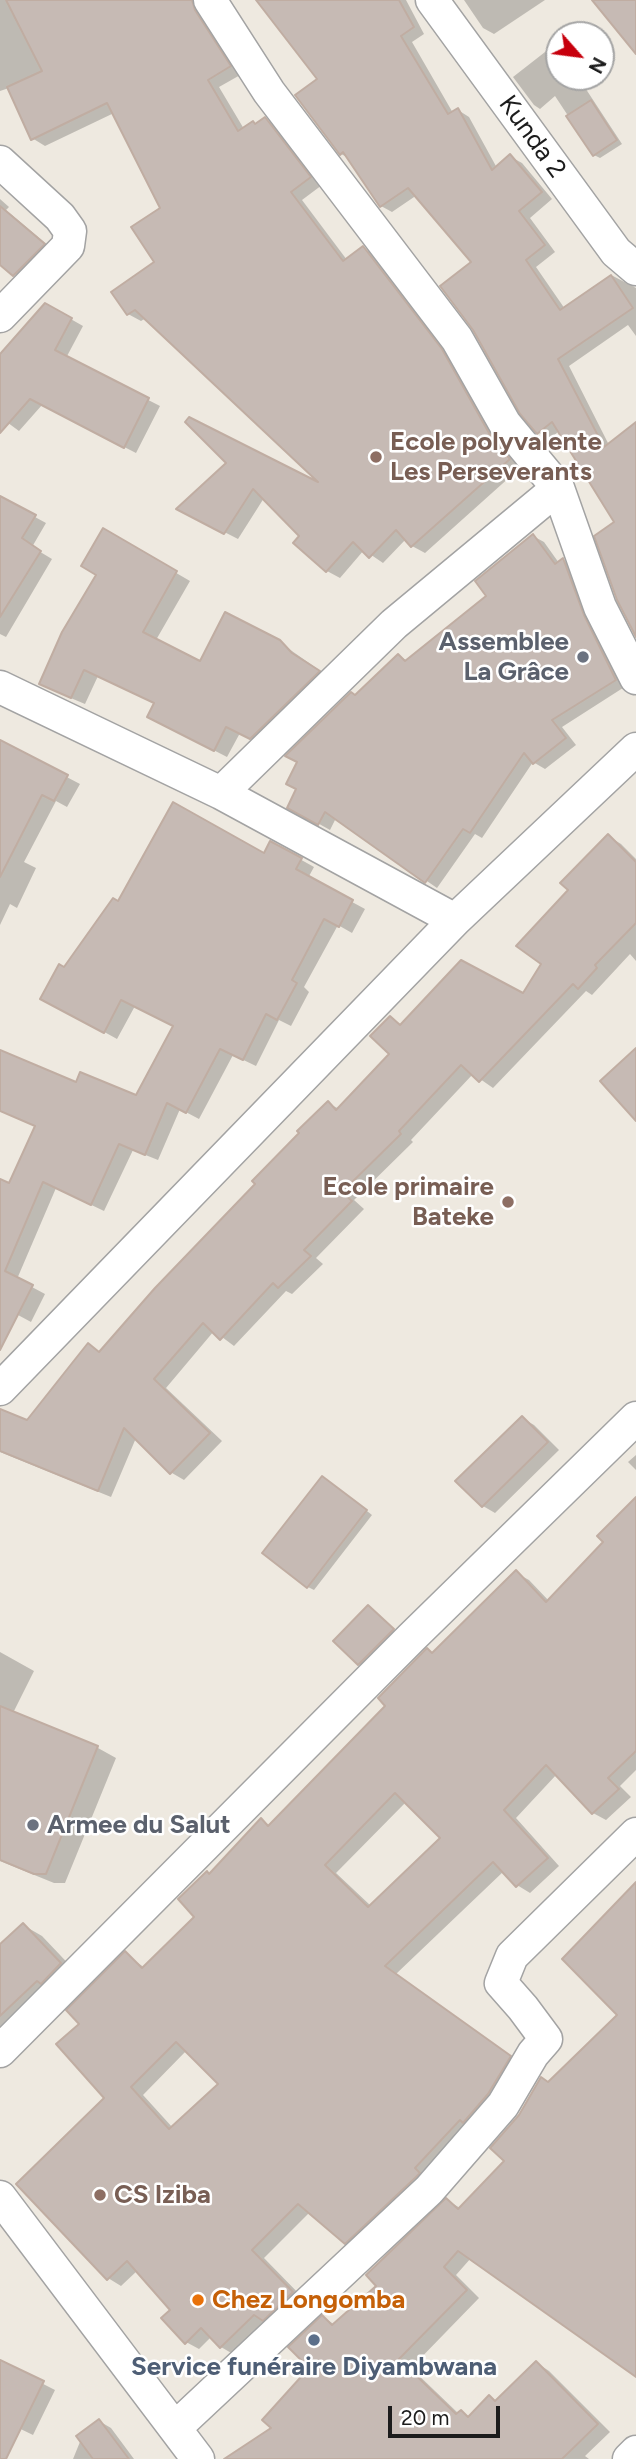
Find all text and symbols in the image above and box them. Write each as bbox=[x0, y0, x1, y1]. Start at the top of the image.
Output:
north arrow bbox=[545, 21, 615, 91]
text: N bbox=[584, 53, 611, 77]
street label: Kunda 2 bbox=[492, 90, 572, 184]
place label: Ecole polyvalente Les Perseverants bbox=[390, 426, 602, 488]
marker: Ecole polyvalente Les Perseverants bbox=[368, 449, 384, 465]
place label: Assemblee La Grâce bbox=[438, 626, 569, 688]
marker: Assemblee La Grâce bbox=[575, 649, 591, 665]
place label: Ecole primaire Bateke bbox=[323, 1171, 494, 1232]
marker: Ecole primaire Bateke bbox=[500, 1194, 516, 1210]
place label: Armee du Salut bbox=[47, 1809, 231, 1841]
marker: Armee du Salut bbox=[25, 1817, 41, 1833]
place label: CS Iziba bbox=[114, 2179, 211, 2211]
marker: CS Iziba bbox=[92, 2187, 108, 2203]
place label: Chez Longomba bbox=[212, 2284, 405, 2316]
marker: Chez Longomba bbox=[190, 2292, 206, 2308]
marker: Service funéraire Diyambwana bbox=[306, 2332, 322, 2348]
place label: Service funéraire Diyambwana bbox=[131, 2351, 497, 2383]
scale bar bbox=[391, 2392, 503, 2436]
text: 20 m bbox=[401, 2405, 449, 2430]

